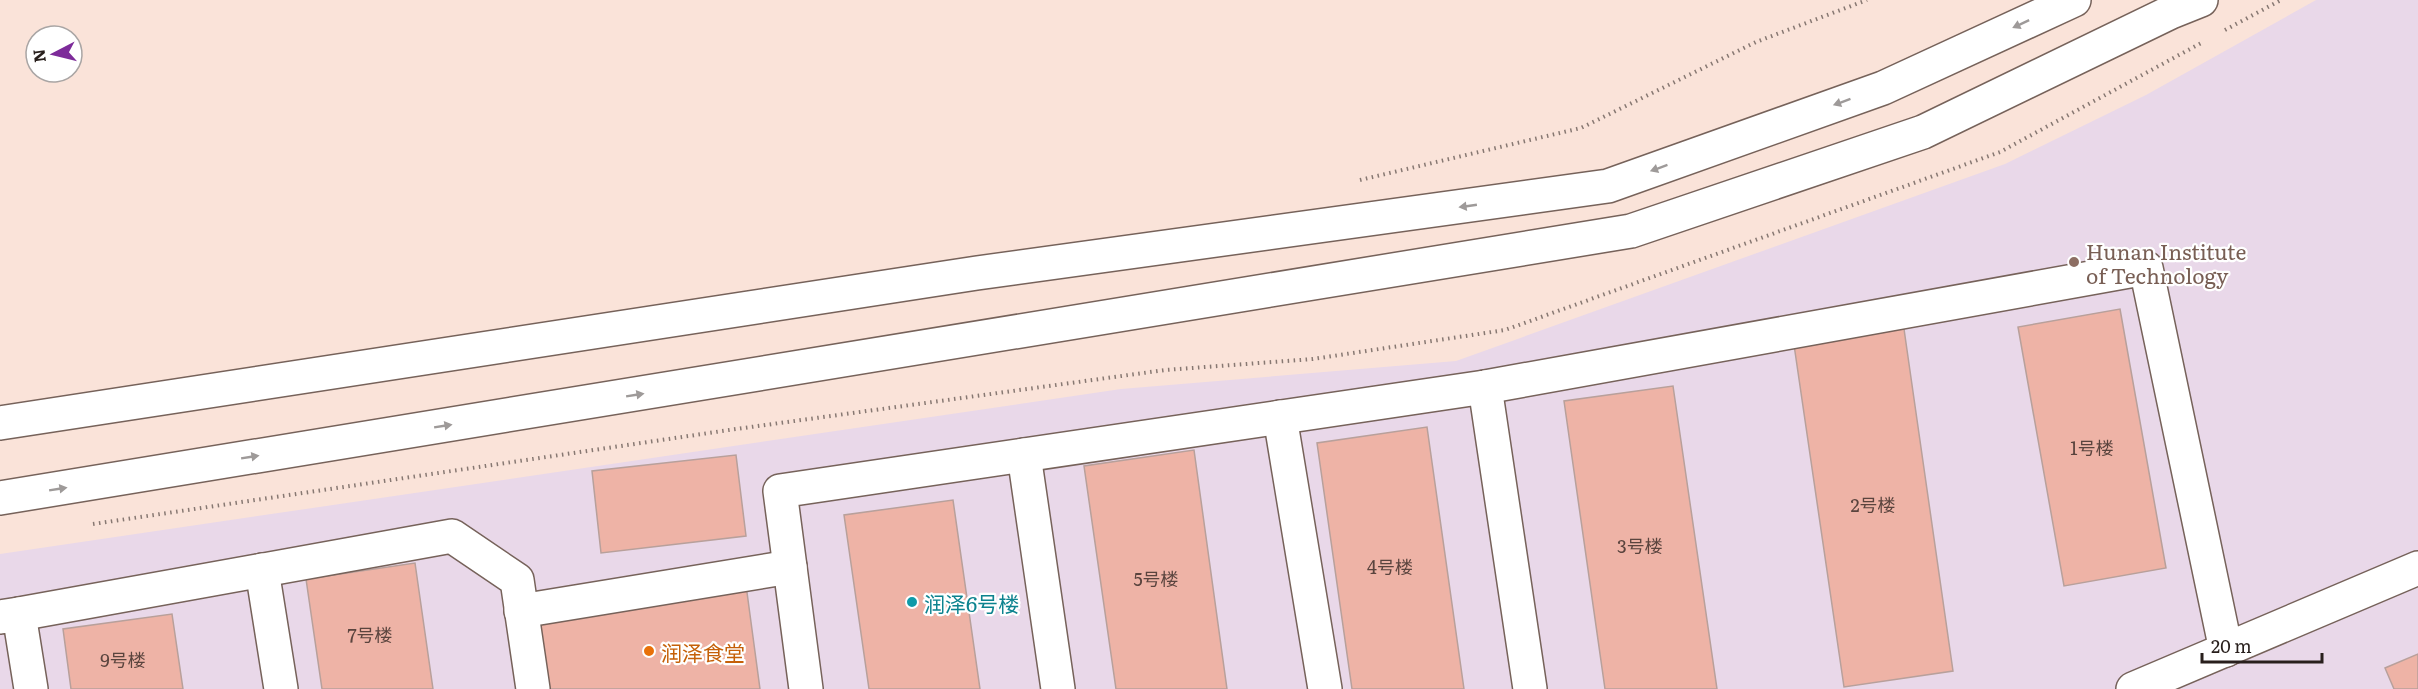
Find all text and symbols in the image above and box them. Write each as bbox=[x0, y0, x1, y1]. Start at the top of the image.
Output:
one-way arrow bbox=[2012, 20, 2029, 29]
north arrow bbox=[24, 24, 84, 84]
text: N bbox=[25, 48, 51, 64]
one-way arrow bbox=[1833, 98, 1851, 108]
one-way arrow bbox=[1650, 164, 1668, 174]
one-way arrow bbox=[1459, 201, 1478, 210]
place label: Hunan Institute of Technology bbox=[2086, 235, 2246, 290]
marker: Hunan Institute of Technology bbox=[2067, 255, 2081, 269]
one-way arrow bbox=[626, 390, 645, 399]
one-way arrow bbox=[433, 421, 452, 430]
house number: 1号楼 bbox=[2070, 434, 2114, 461]
one-way arrow bbox=[241, 453, 260, 462]
one-way arrow bbox=[48, 484, 67, 493]
house number: 2号楼 bbox=[1850, 491, 1896, 518]
house number: 3号楼 bbox=[1617, 532, 1663, 559]
house number: 4号楼 bbox=[1367, 553, 1413, 580]
house number: 5号楼 bbox=[1133, 565, 1179, 592]
place label: 润泽6号楼 bbox=[924, 587, 1019, 618]
marker: 润泽6号楼 bbox=[905, 595, 919, 609]
house number: 7号楼 bbox=[347, 621, 393, 648]
scale bar bbox=[2202, 626, 2322, 664]
text: 20 m bbox=[2211, 632, 2252, 659]
place label: 润泽食堂 bbox=[661, 636, 745, 667]
marker: 润泽食堂 bbox=[642, 644, 656, 658]
house number: 9号楼 bbox=[100, 646, 146, 673]

